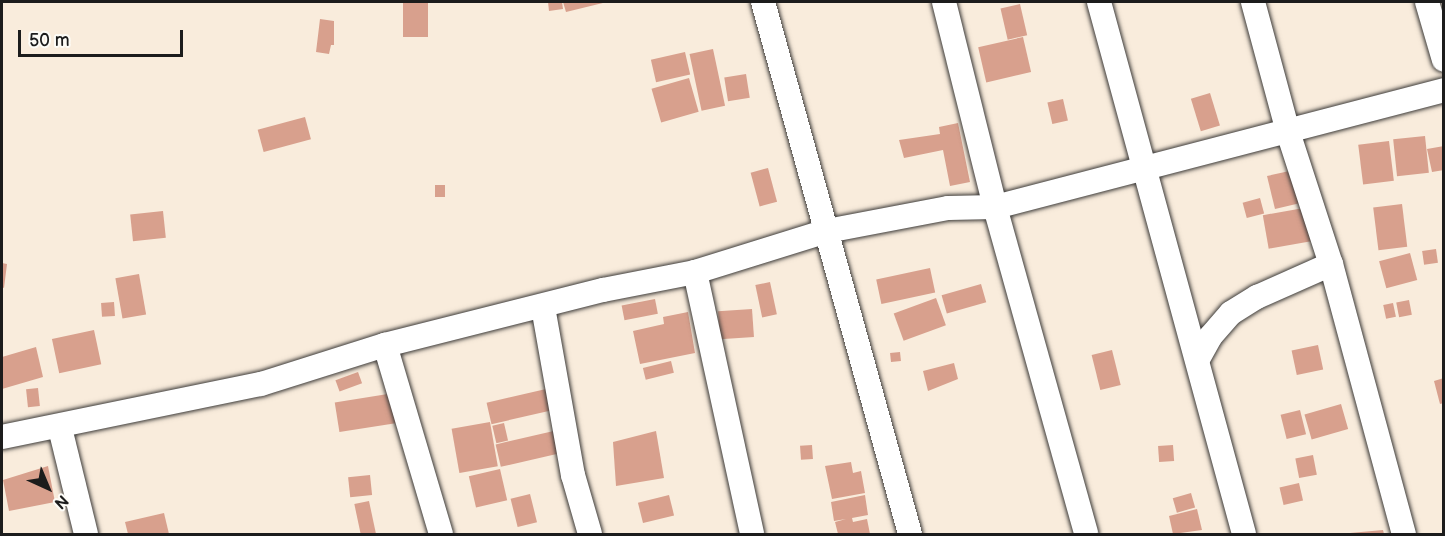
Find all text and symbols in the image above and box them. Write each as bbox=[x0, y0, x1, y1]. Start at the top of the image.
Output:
scale bar bbox=[21, 18, 186, 56]
text: 50 m bbox=[29, 30, 70, 51]
north arrow bbox=[18, 458, 78, 518]
text: N bbox=[50, 490, 72, 512]

